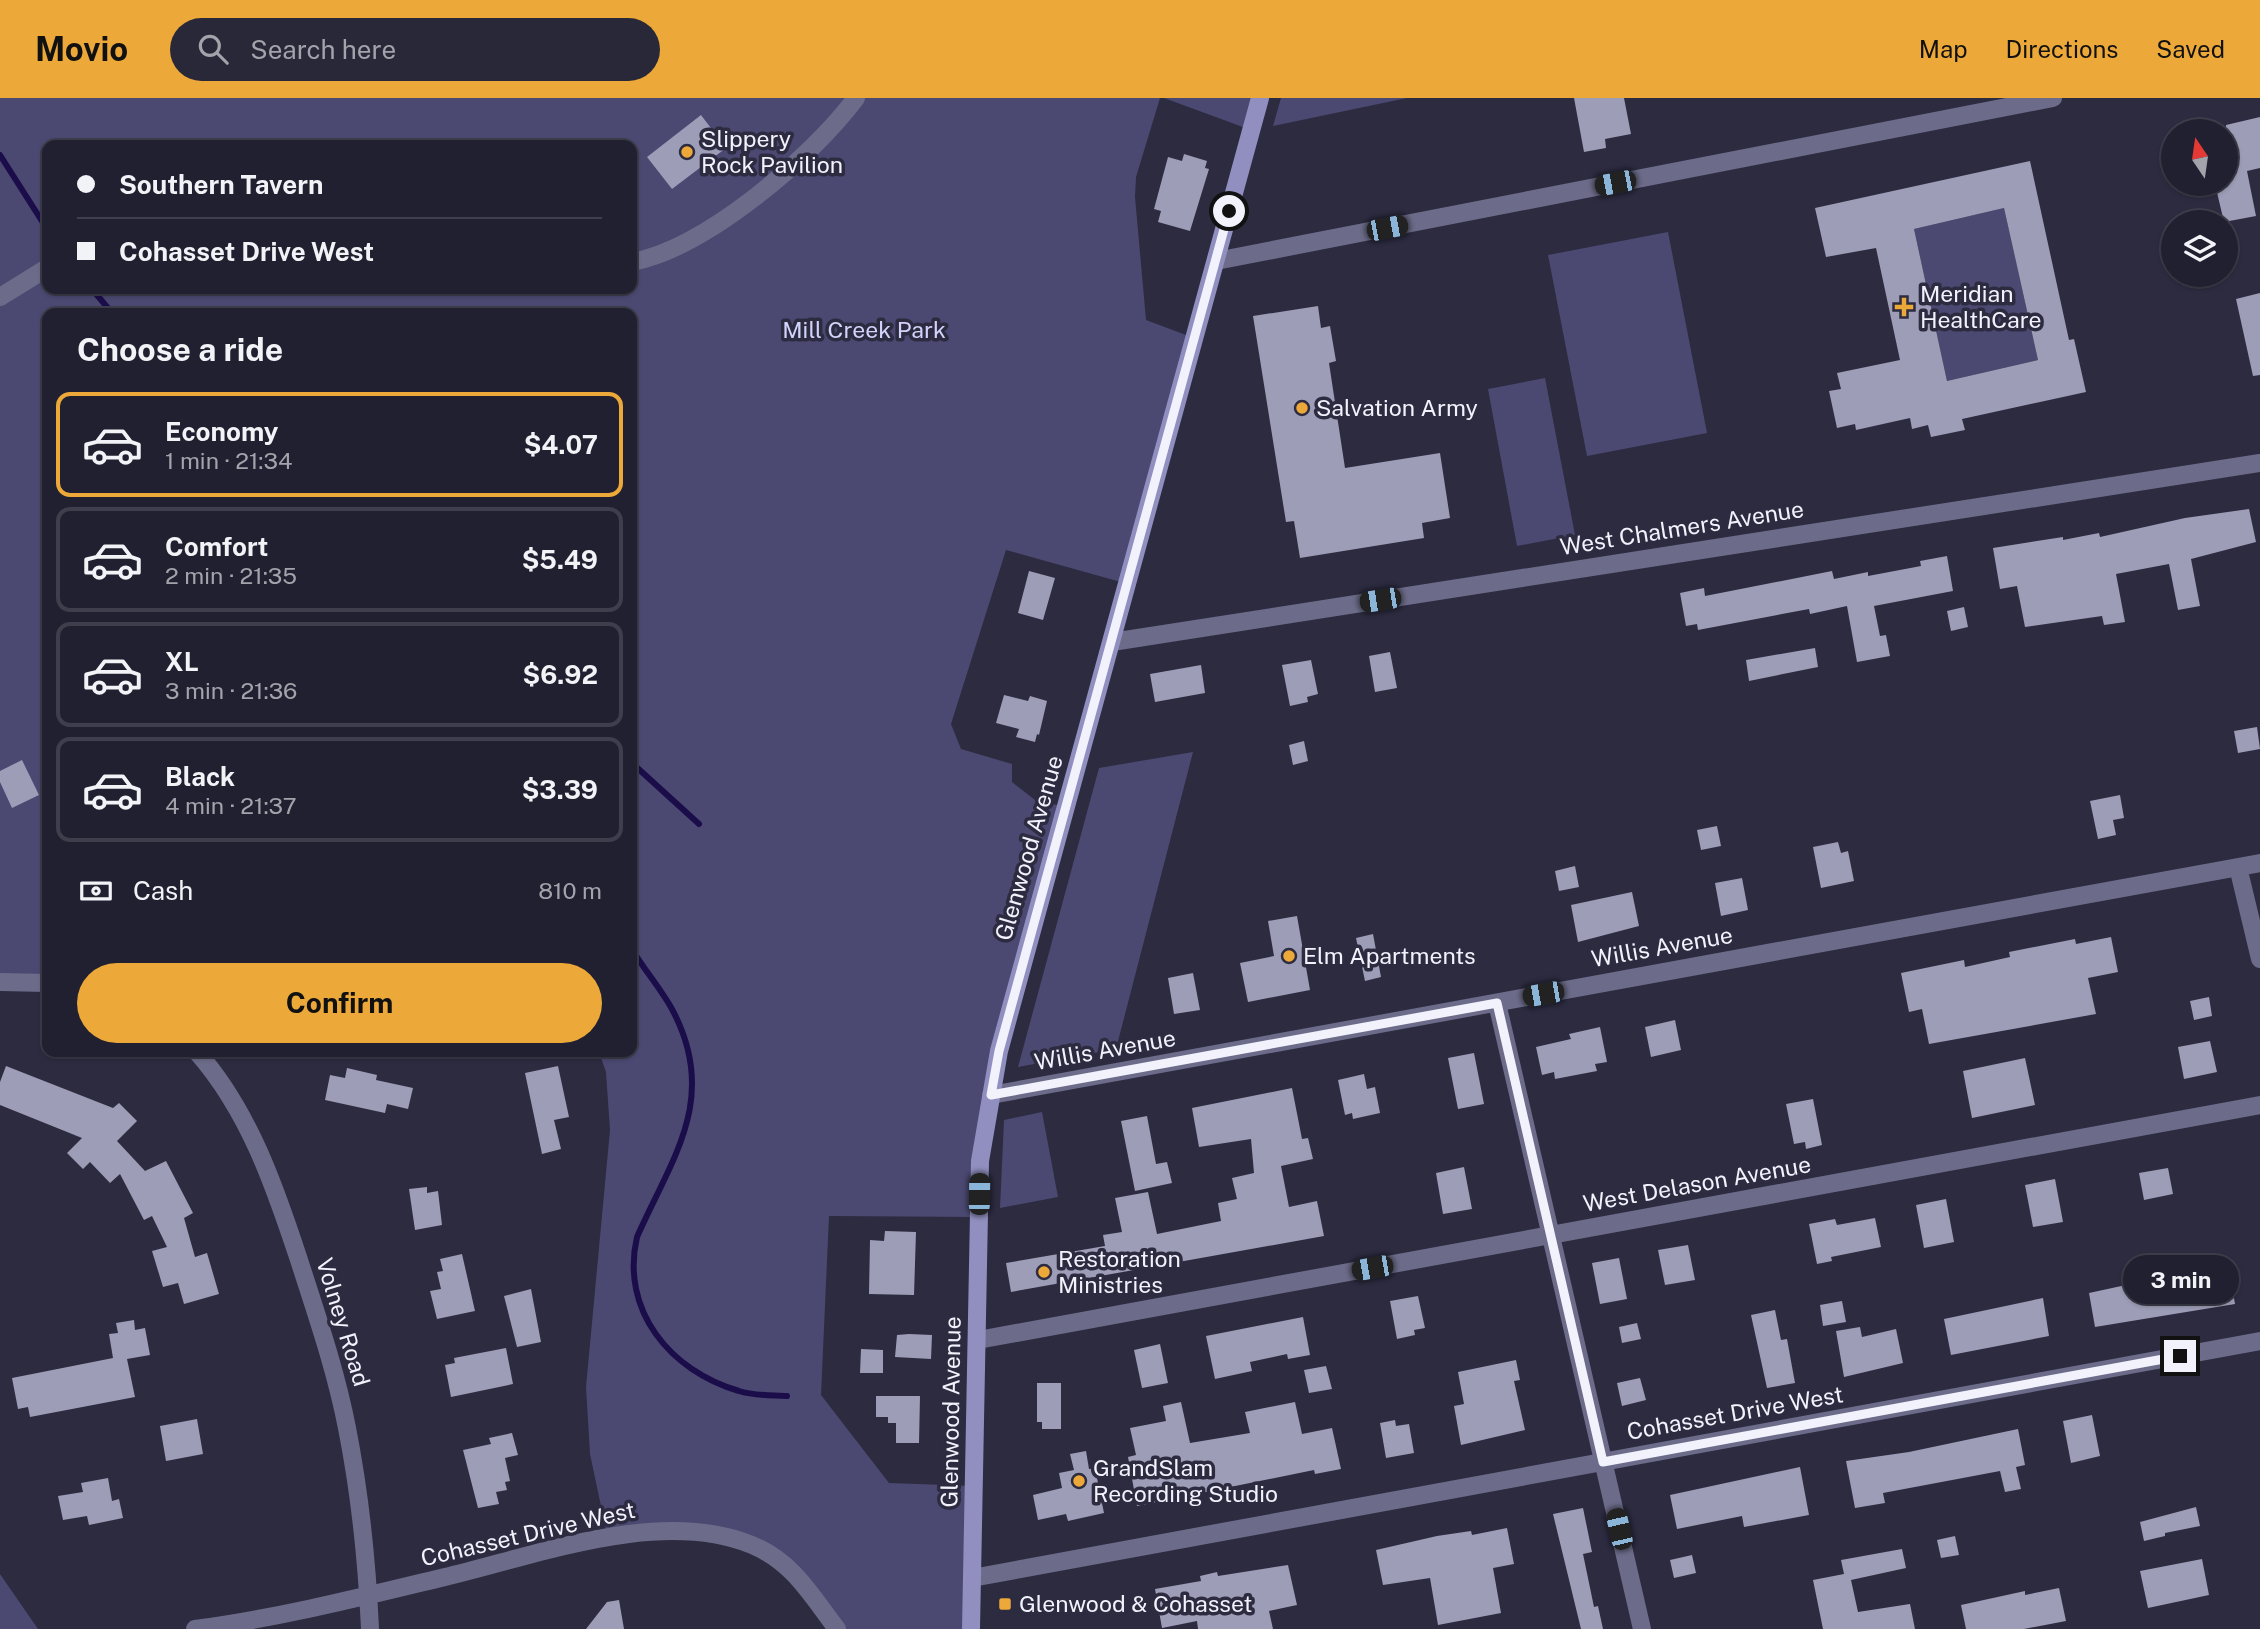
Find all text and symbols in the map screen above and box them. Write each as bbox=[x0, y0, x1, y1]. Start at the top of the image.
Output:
search box bbox=[170, 18, 660, 81]
text: Movio bbox=[35, 30, 128, 68]
icon: search bbox=[194, 30, 232, 68]
text: Search here bbox=[250, 34, 396, 65]
text: Map bbox=[1919, 35, 1968, 63]
text: Directions bbox=[2006, 35, 2118, 63]
text: Saved bbox=[2156, 35, 2225, 63]
north arrow bbox=[2161, 119, 2238, 196]
map controls bbox=[2161, 119, 2238, 287]
place label: Slippery Rock Pavilion bbox=[701, 125, 843, 178]
marker: Slippery Rock Pavilion bbox=[679, 144, 695, 160]
text: Southern Tavern bbox=[119, 169, 323, 200]
car bbox=[1593, 169, 1638, 197]
route start bbox=[1213, 195, 1245, 227]
button: layers bbox=[2161, 210, 2238, 287]
car bbox=[1365, 214, 1410, 242]
text: Cohasset Drive West bbox=[119, 236, 374, 267]
place label: Meridian HealthCare bbox=[1920, 280, 2042, 333]
marker: Meridian HealthCare bbox=[1894, 297, 1914, 317]
park label: Mill Creek Park bbox=[782, 316, 946, 343]
text: Choose a ride bbox=[77, 331, 283, 368]
place label: Salvation Army bbox=[1316, 394, 1478, 421]
marker: Salvation Army bbox=[1294, 400, 1310, 416]
icon: car bbox=[81, 413, 144, 476]
text: Economy bbox=[165, 416, 278, 447]
text: $4.07 bbox=[524, 429, 598, 460]
text: 1 min · 21:34 bbox=[165, 447, 292, 474]
street label: West Chalmers Avenue bbox=[1558, 495, 1806, 560]
icon: car bbox=[81, 528, 144, 591]
text: Comfort bbox=[165, 531, 268, 562]
text: $5.49 bbox=[522, 544, 598, 575]
text: 2 min · 21:35 bbox=[165, 562, 297, 589]
car bbox=[1358, 586, 1403, 614]
icon: car bbox=[81, 643, 144, 706]
text: XL bbox=[165, 646, 199, 677]
text: $6.92 bbox=[522, 659, 598, 690]
text: 3 min · 21:36 bbox=[165, 677, 297, 704]
street label: Glenwood Avenue bbox=[989, 752, 1068, 943]
icon: car bbox=[81, 758, 144, 821]
text: Black bbox=[165, 761, 235, 792]
text: $3.39 bbox=[522, 774, 598, 805]
text: 4 min · 21:37 bbox=[165, 792, 297, 819]
icon: cash bbox=[77, 872, 115, 910]
text: Cash bbox=[133, 875, 193, 906]
text: 810 m bbox=[538, 877, 602, 904]
street label: Willis Avenue bbox=[1589, 921, 1735, 972]
place label: Elm Apartments bbox=[1303, 942, 1476, 969]
marker: Elm Apartments bbox=[1281, 948, 1297, 964]
button: Confirm bbox=[77, 963, 602, 1043]
car bbox=[1521, 980, 1566, 1008]
street label: Willis Avenue bbox=[1032, 1024, 1178, 1075]
street label: West Delason Avenue bbox=[1581, 1150, 1813, 1217]
car bbox=[969, 1173, 990, 1215]
place label: Restoration Ministries bbox=[1058, 1245, 1181, 1298]
street label: Volney Road bbox=[311, 1254, 376, 1389]
car bbox=[1350, 1254, 1395, 1282]
callout: 3 min bbox=[2122, 1254, 2238, 1304]
marker: Restoration Ministries bbox=[1036, 1264, 1052, 1280]
text: 3 min bbox=[2151, 1266, 2211, 1293]
street label: Glenwood Avenue bbox=[935, 1316, 966, 1508]
route end bbox=[2164, 1340, 2196, 1372]
street label: Cohasset Drive West bbox=[1625, 1380, 1845, 1445]
place label: GrandSlam Recording Studio bbox=[1093, 1454, 1278, 1507]
marker: GrandSlam Recording Studio bbox=[1071, 1473, 1087, 1489]
street label: Cohasset Drive West bbox=[418, 1496, 638, 1571]
car bbox=[1605, 1506, 1634, 1552]
place label: Glenwood & Cohasset bbox=[1019, 1590, 1252, 1617]
marker: Glenwood & Cohasset bbox=[997, 1596, 1013, 1612]

